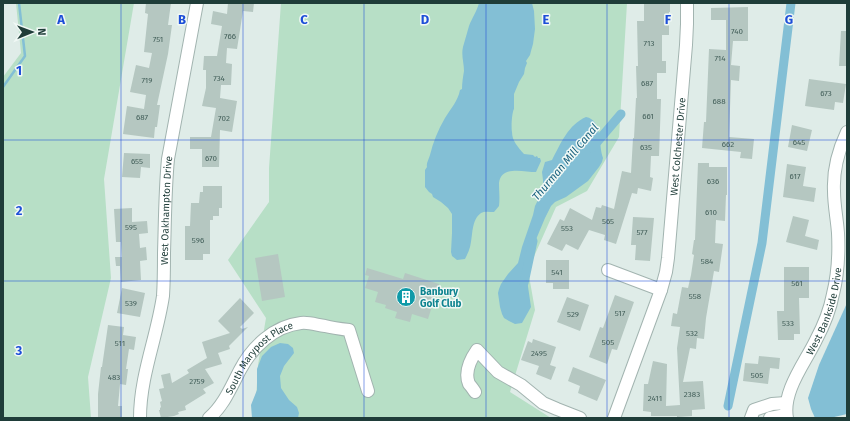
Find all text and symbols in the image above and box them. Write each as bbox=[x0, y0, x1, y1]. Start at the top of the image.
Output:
north arrow bbox=[12, 12, 52, 52]
text: A bbox=[56, 12, 65, 27]
text: B bbox=[178, 12, 186, 27]
text: C bbox=[300, 12, 308, 27]
text: D bbox=[421, 12, 430, 27]
text: E bbox=[543, 12, 550, 27]
text: F bbox=[665, 12, 672, 27]
text: G bbox=[785, 12, 793, 27]
house number: 740 bbox=[731, 27, 744, 36]
text: N bbox=[35, 28, 48, 36]
house number: 766 bbox=[224, 32, 236, 41]
house number: 751 bbox=[153, 35, 163, 44]
house number: 713 bbox=[644, 39, 654, 48]
house number: 714 bbox=[714, 54, 726, 63]
text: 1 bbox=[16, 63, 22, 78]
house number: 734 bbox=[213, 74, 226, 83]
house number: 719 bbox=[141, 76, 153, 85]
house number: 687 bbox=[641, 79, 653, 88]
house number: 673 bbox=[820, 89, 832, 98]
street label: West Colchester Drive bbox=[668, 97, 689, 196]
house number: 688 bbox=[712, 97, 726, 106]
house number: 661 bbox=[642, 112, 654, 121]
house number: 687 bbox=[136, 113, 148, 122]
house number: 702 bbox=[218, 114, 230, 123]
water label: Thurman Mill Canal bbox=[530, 121, 601, 203]
house number: 645 bbox=[793, 138, 805, 147]
house number: 662 bbox=[722, 140, 734, 149]
house number: 635 bbox=[640, 143, 652, 152]
house number: 670 bbox=[205, 154, 218, 163]
street label: West Oakhampton Drive bbox=[159, 155, 175, 265]
house number: 655 bbox=[131, 157, 143, 166]
house number: 617 bbox=[790, 172, 801, 181]
house number: 636 bbox=[707, 177, 719, 186]
text: 2 bbox=[16, 203, 23, 218]
house number: 610 bbox=[705, 208, 717, 217]
house number: 565 bbox=[602, 217, 614, 226]
house number: 595 bbox=[125, 223, 137, 232]
house number: 553 bbox=[561, 224, 573, 233]
house number: 577 bbox=[637, 228, 648, 237]
house number: 596 bbox=[192, 236, 204, 245]
house number: 584 bbox=[701, 257, 714, 266]
street label: West Bankside Drive bbox=[804, 267, 844, 357]
house number: 541 bbox=[551, 268, 563, 277]
house number: 561 bbox=[791, 279, 803, 288]
building icon: Banbury Golf Club bbox=[395, 286, 417, 308]
place label: Banbury Golf Club bbox=[420, 286, 462, 310]
house number: 558 bbox=[689, 292, 702, 301]
house number: 539 bbox=[125, 299, 137, 308]
house number: 517 bbox=[615, 309, 626, 318]
house number: 529 bbox=[567, 310, 579, 319]
house number: 533 bbox=[782, 319, 794, 328]
street label: South Marypost Place bbox=[223, 320, 295, 397]
house number: 532 bbox=[686, 329, 698, 338]
house number: 505 bbox=[602, 338, 614, 347]
house number: 511 bbox=[115, 339, 125, 348]
text: 3 bbox=[15, 343, 23, 358]
house number: 2495 bbox=[531, 349, 547, 358]
house number: 505 bbox=[751, 371, 763, 380]
house number: 483 bbox=[108, 373, 120, 382]
house number: 2759 bbox=[189, 377, 205, 386]
house number: 2383 bbox=[684, 390, 700, 399]
house number: 2411 bbox=[648, 394, 662, 403]

